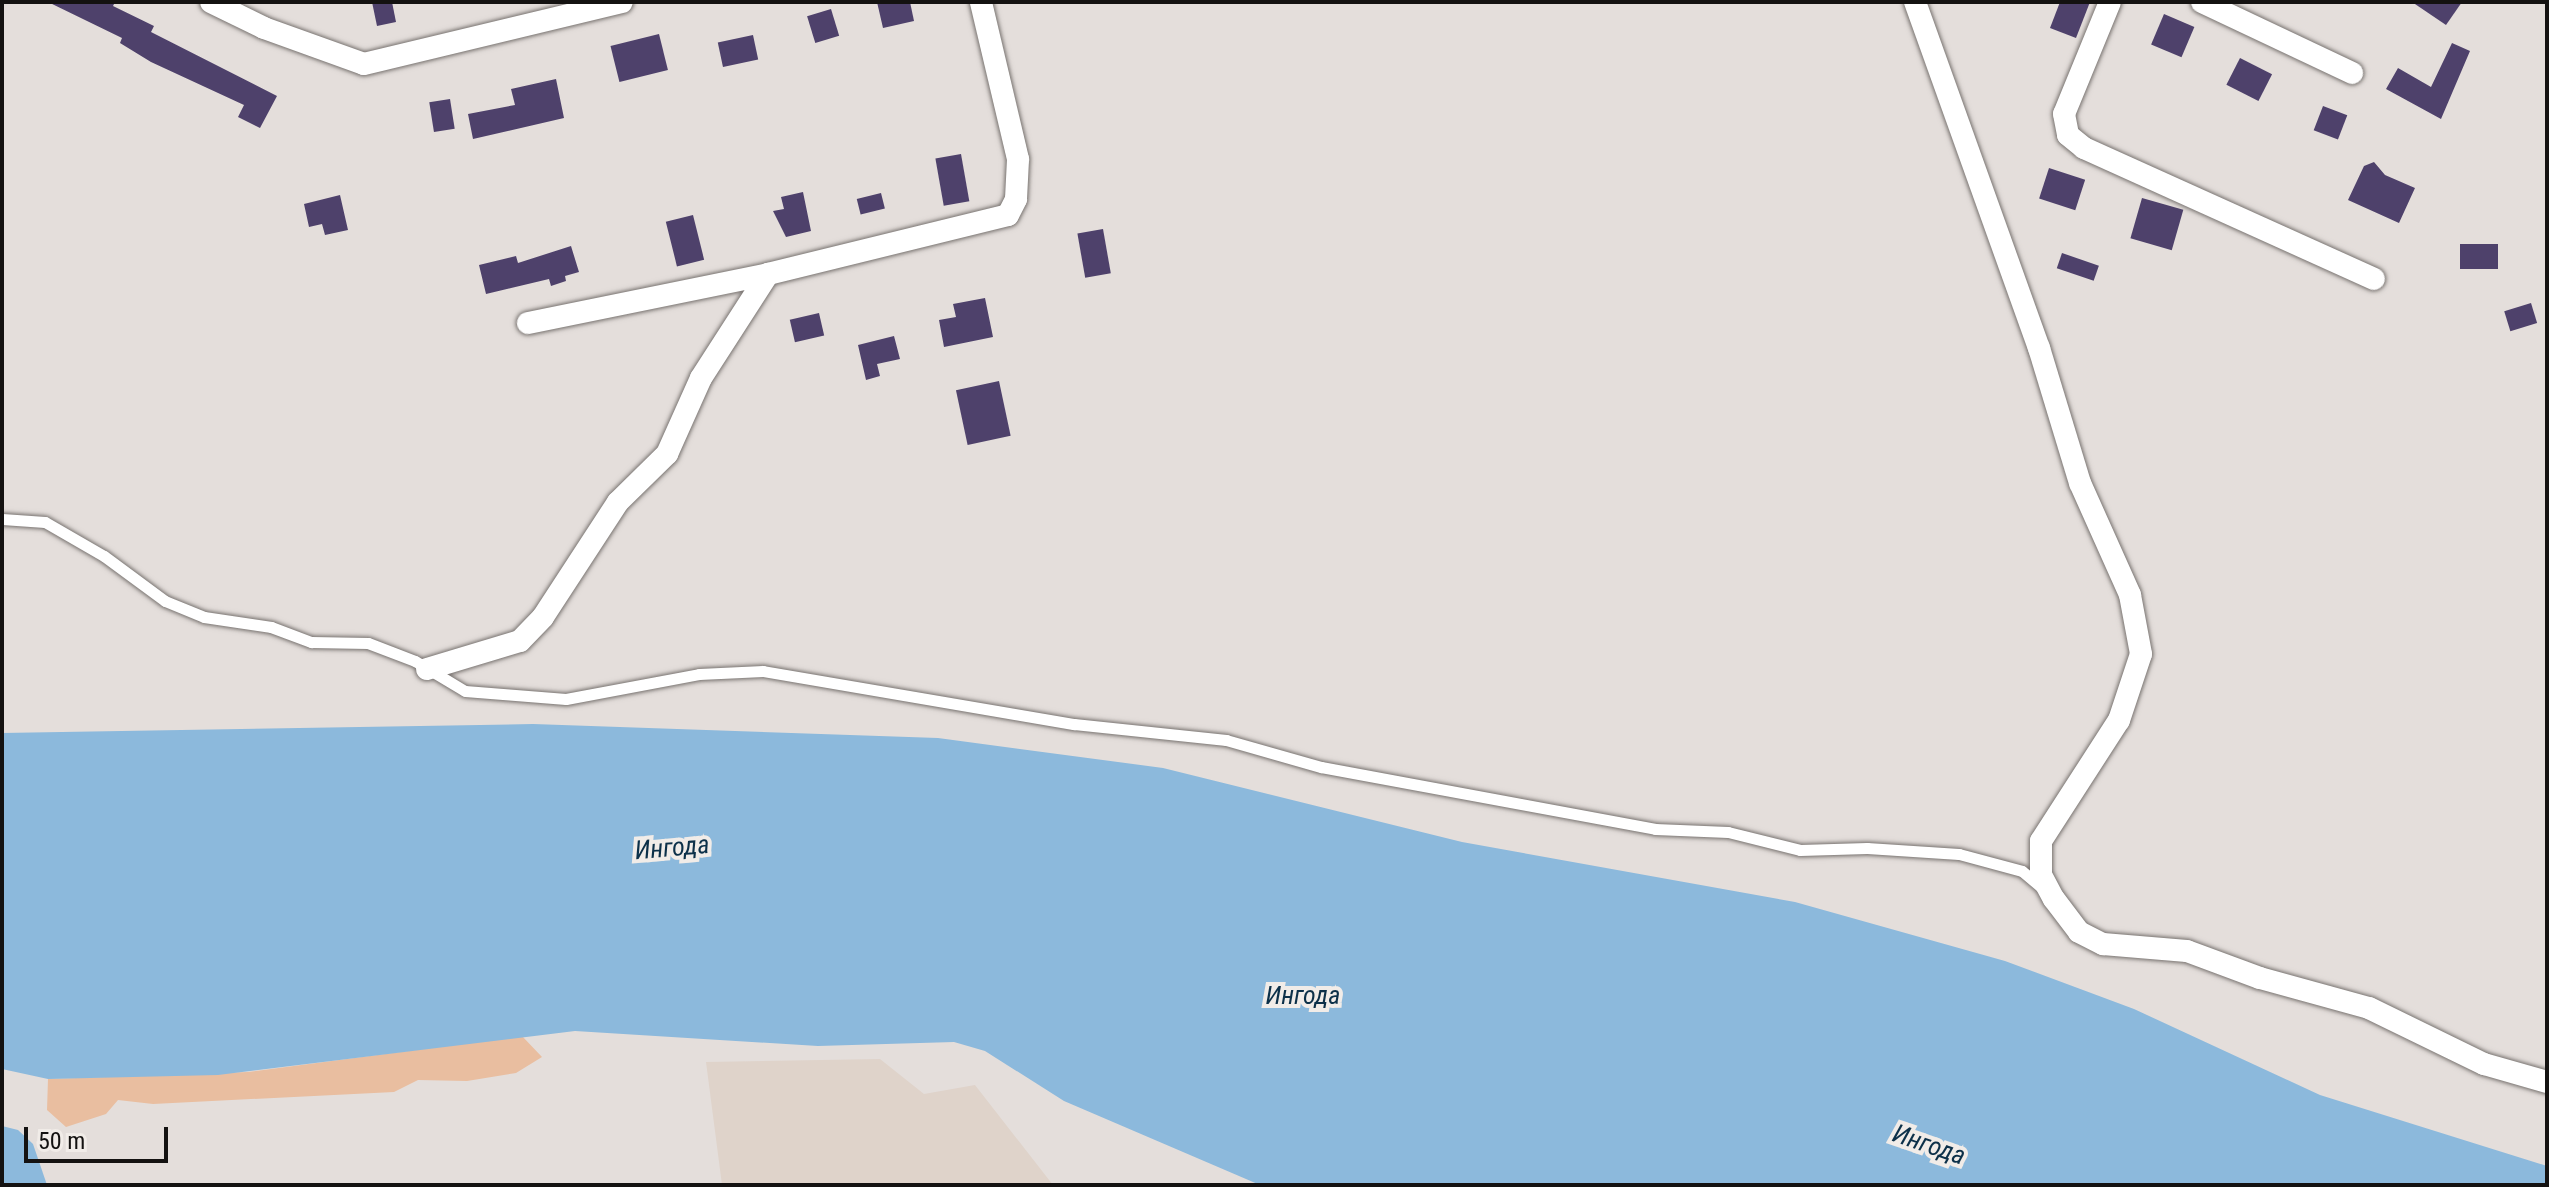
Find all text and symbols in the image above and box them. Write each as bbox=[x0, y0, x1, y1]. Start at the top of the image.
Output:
water label: Ингода bbox=[633, 829, 711, 867]
water label: Ингода bbox=[1266, 980, 1340, 1012]
scale bar bbox=[28, 1111, 172, 1161]
water label: Ингода bbox=[1888, 1118, 1970, 1172]
text: 50 m bbox=[38, 1127, 85, 1155]

